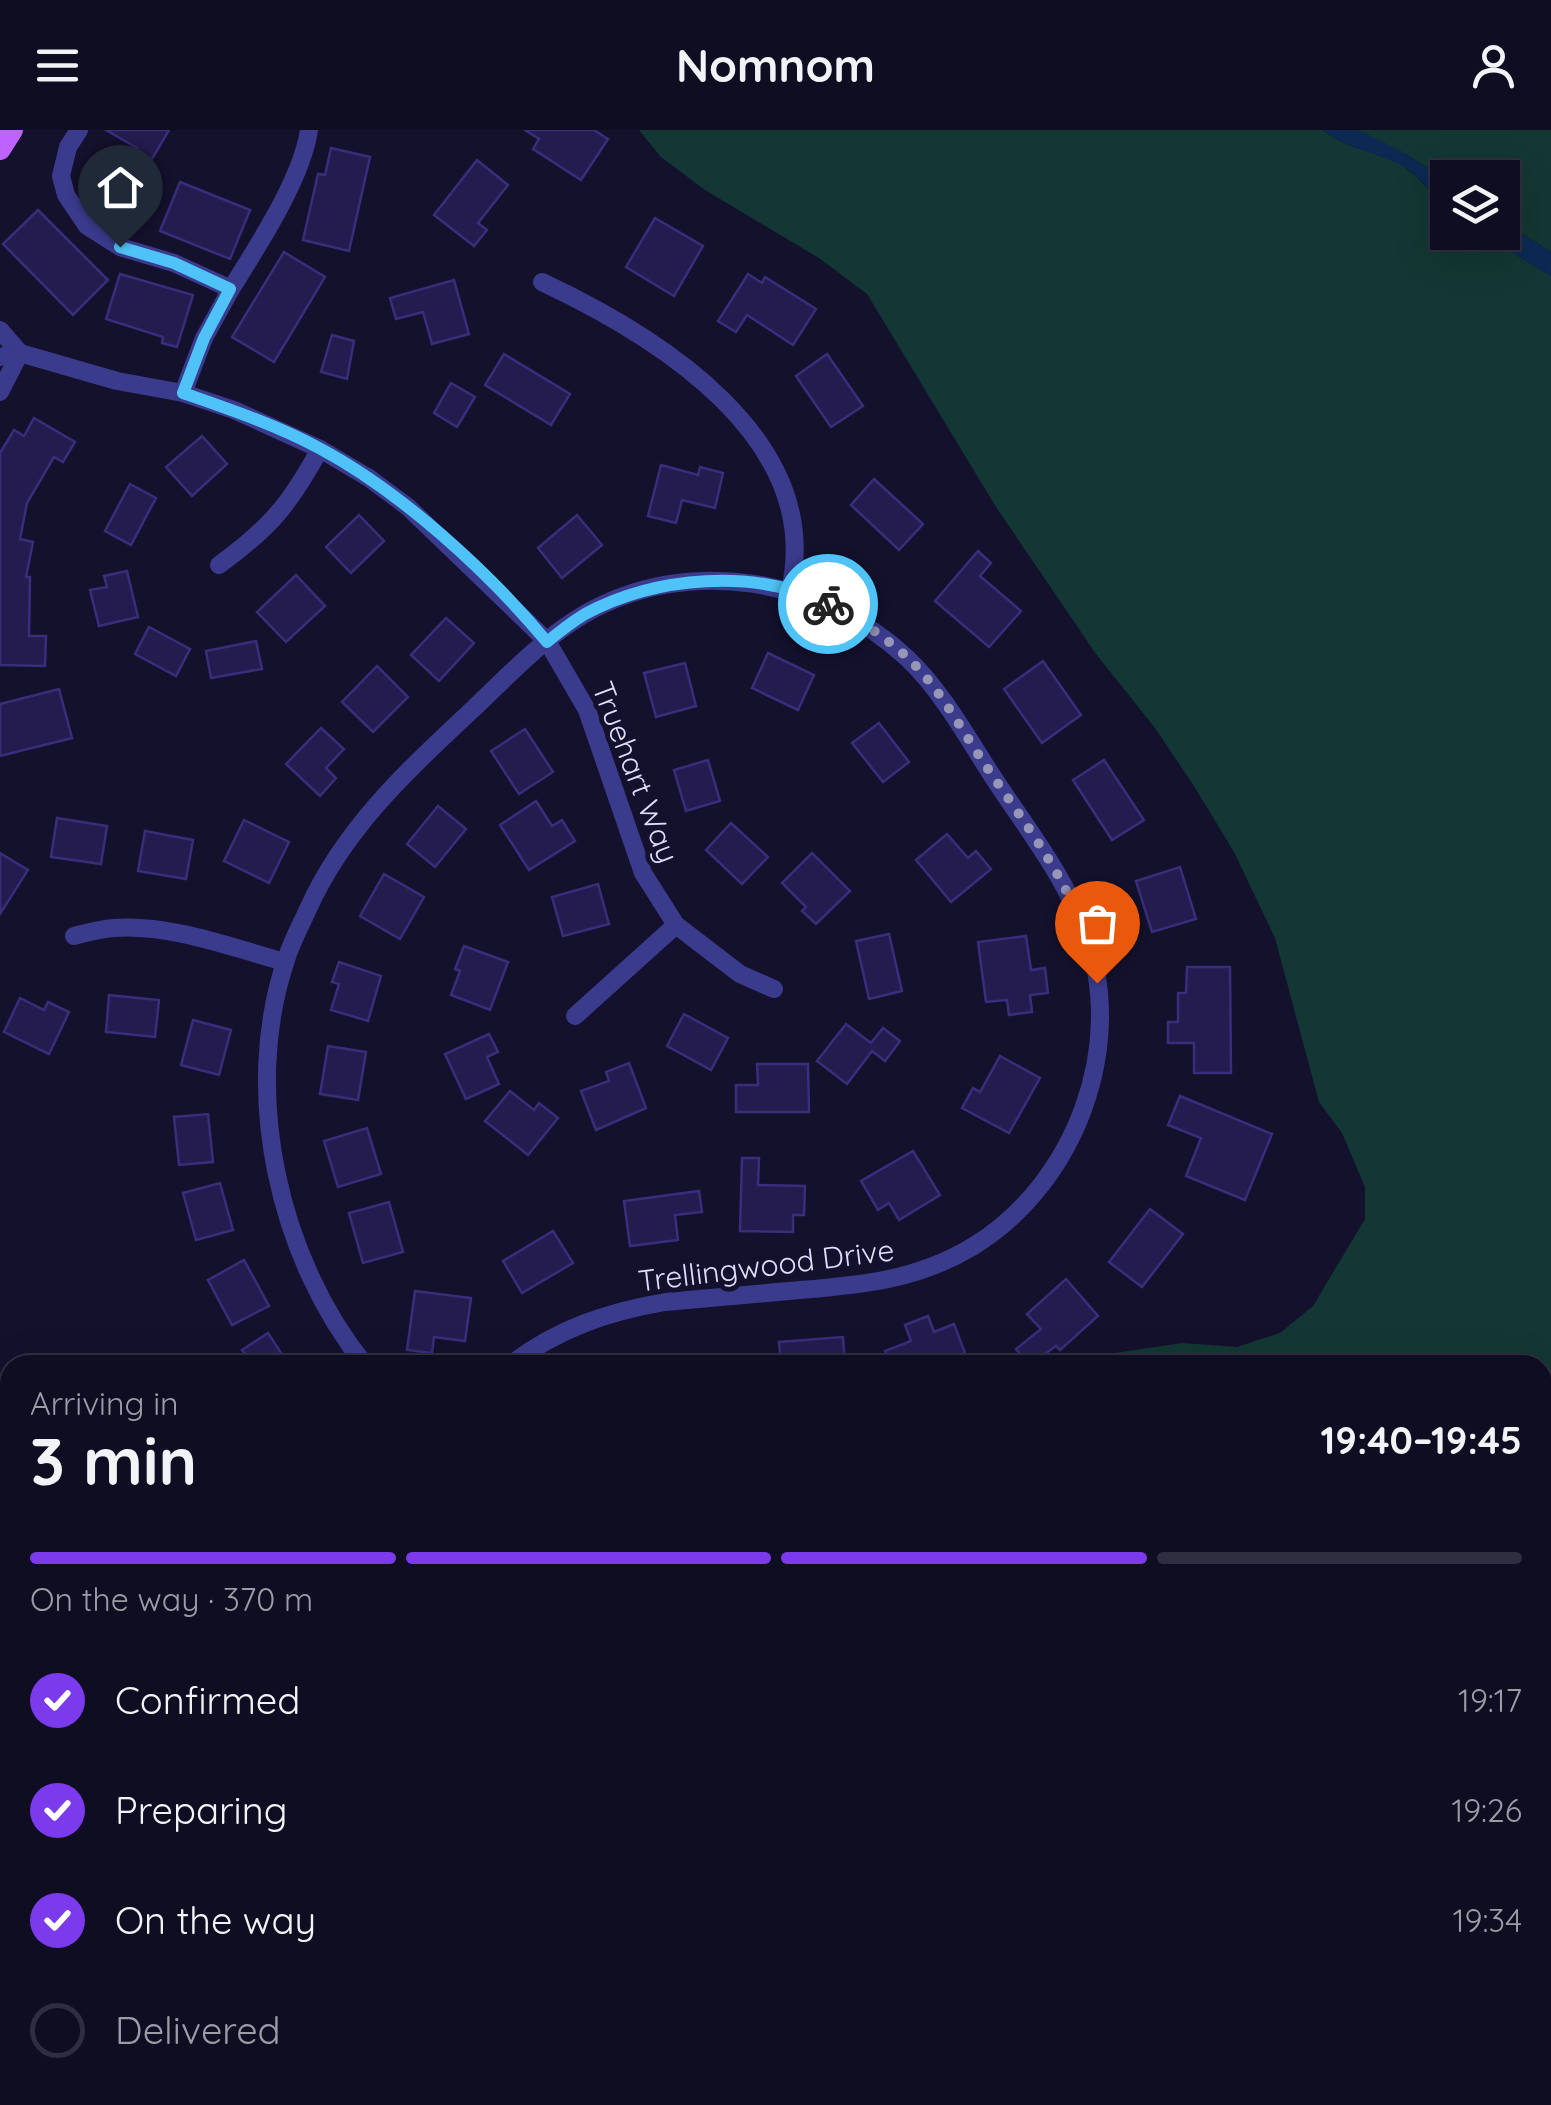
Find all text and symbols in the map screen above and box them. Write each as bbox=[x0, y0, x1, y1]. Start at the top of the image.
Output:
text: Nomnom bbox=[676, 37, 875, 93]
icon: menu bbox=[30, 38, 85, 93]
icon: person bbox=[1466, 38, 1521, 93]
pin bbox=[78, 145, 163, 248]
icon: home bbox=[93, 160, 148, 215]
map controls bbox=[1430, 160, 1520, 250]
button: layers bbox=[1430, 160, 1520, 250]
courier bbox=[778, 554, 878, 654]
icon: bike bbox=[801, 577, 856, 632]
street label: Truehart Way bbox=[584, 676, 688, 868]
pin bbox=[1055, 881, 1140, 984]
icon: bag bbox=[1070, 896, 1125, 951]
street label: Trellingwood Drive bbox=[636, 1230, 896, 1300]
text: Arriving in bbox=[30, 1383, 179, 1423]
text: 19:40–19:45 bbox=[1321, 1416, 1522, 1464]
text: 3 min bbox=[30, 1420, 197, 1501]
text: On the way · 370 m bbox=[30, 1579, 313, 1619]
icon: check bbox=[30, 1673, 85, 1728]
text: Confirmed bbox=[115, 1676, 300, 1724]
text: 19:17 bbox=[1458, 1680, 1522, 1720]
icon: check bbox=[30, 1783, 85, 1838]
text: Preparing bbox=[115, 1786, 287, 1834]
text: 19:26 bbox=[1451, 1790, 1522, 1830]
icon: check bbox=[30, 1893, 85, 1948]
text: On the way bbox=[115, 1896, 316, 1944]
text: 19:34 bbox=[1453, 1900, 1522, 1940]
text: Delivered bbox=[115, 2006, 281, 2054]

